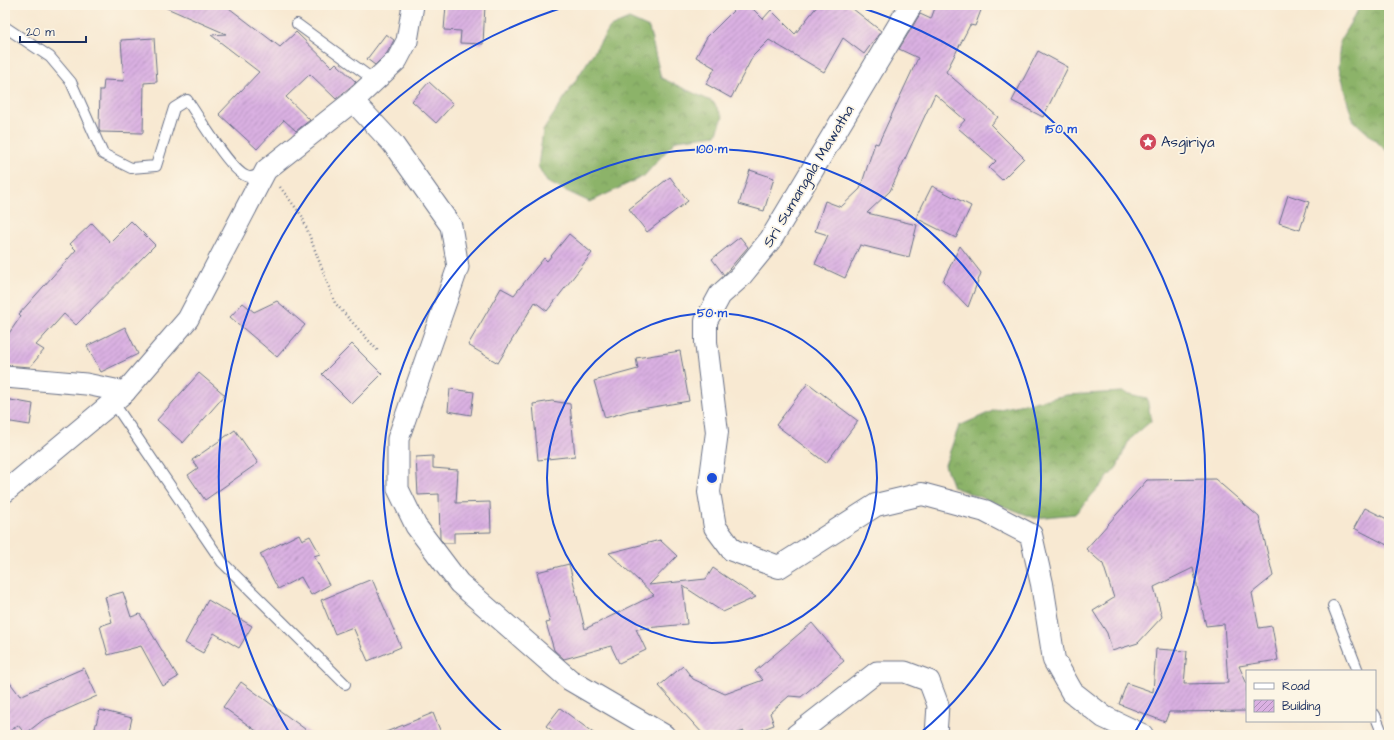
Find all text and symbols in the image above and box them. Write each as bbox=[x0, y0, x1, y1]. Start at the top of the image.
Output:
scale bar bbox=[20, 18, 86, 44]
text: 20 m bbox=[26, 24, 55, 41]
street label: Sri Sumangala Mawatha bbox=[758, 101, 860, 252]
text: 150 m bbox=[1045, 121, 1078, 138]
place icon: Asgiriya bbox=[1138, 132, 1158, 152]
place label: Asgiriya bbox=[1161, 132, 1215, 154]
text: 100 m bbox=[697, 141, 728, 158]
text: 50 m bbox=[697, 305, 728, 322]
centre of rings bbox=[705, 471, 719, 485]
legend bbox=[1246, 670, 1376, 722]
text: Road bbox=[1282, 678, 1310, 695]
text: Building bbox=[1282, 698, 1320, 716]

